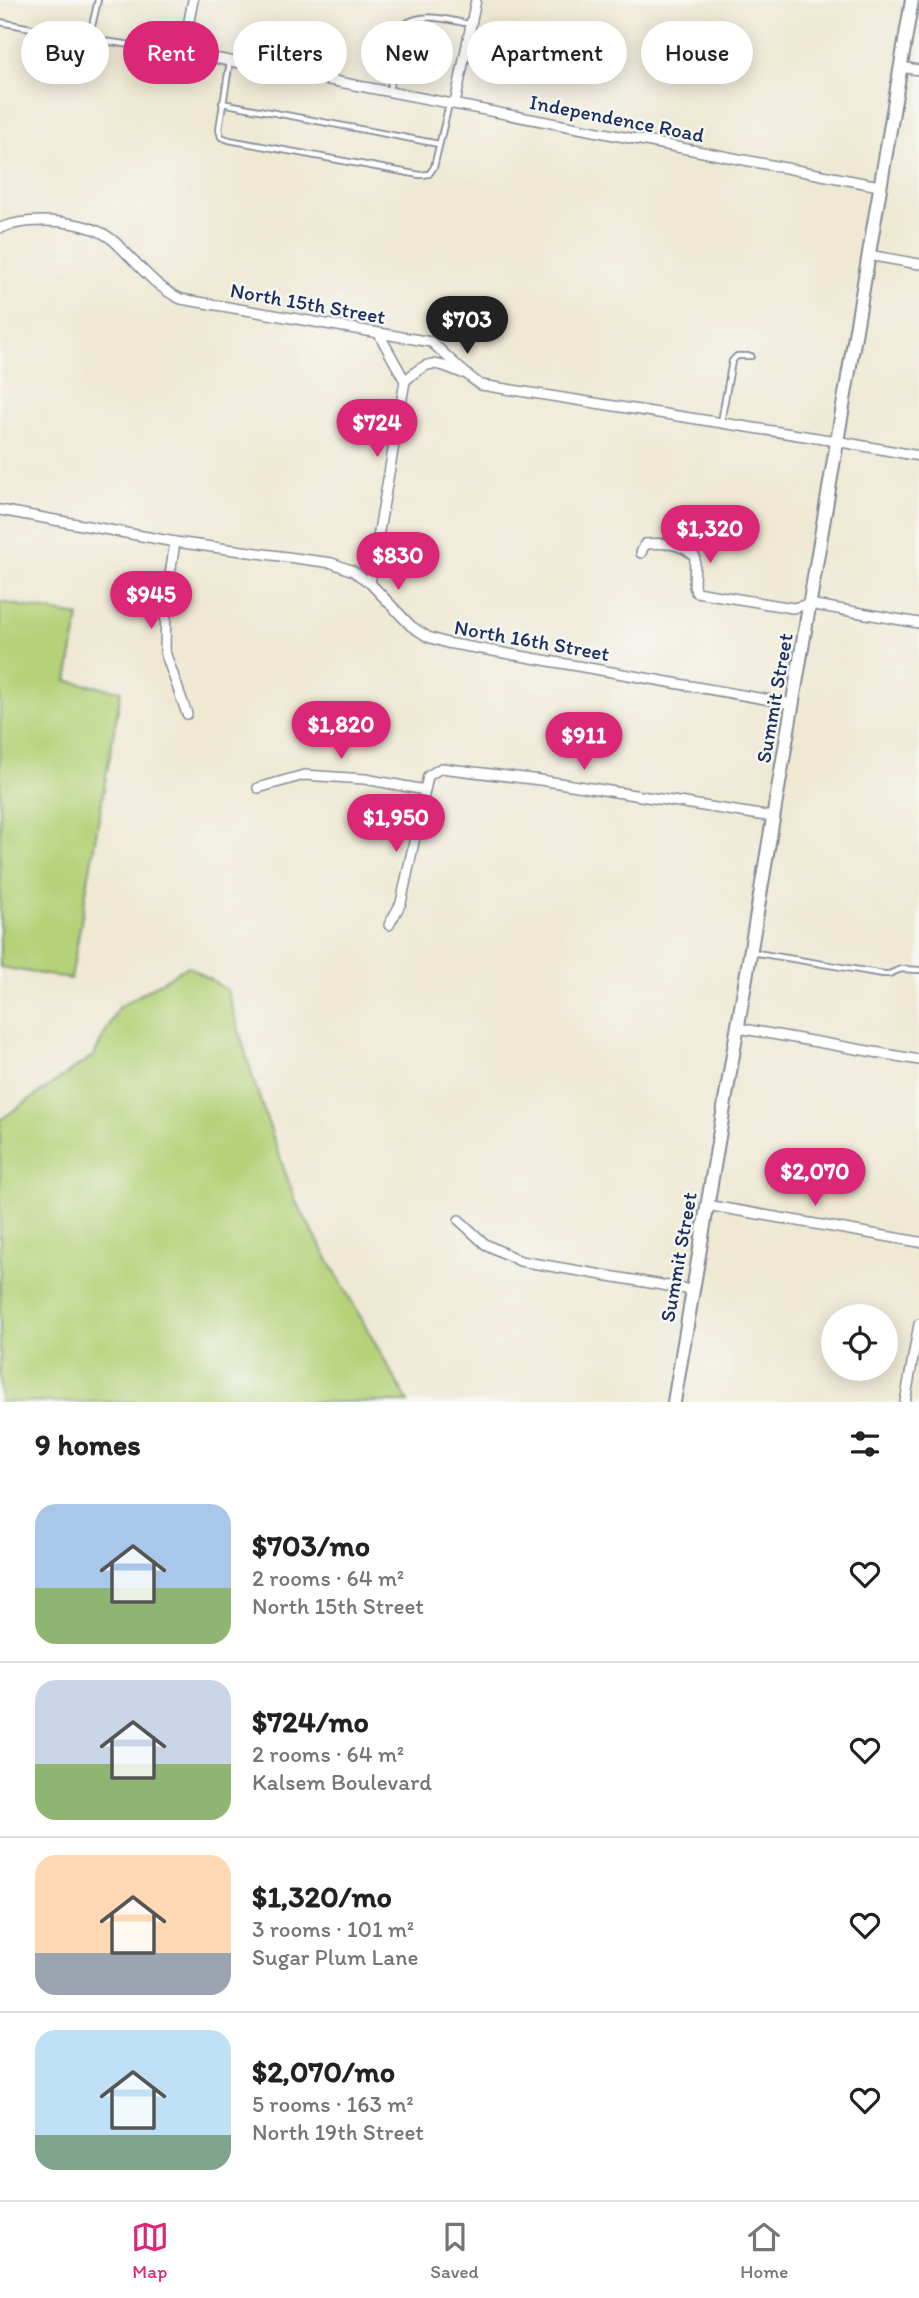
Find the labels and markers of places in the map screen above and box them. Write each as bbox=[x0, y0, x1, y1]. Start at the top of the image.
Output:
pin: $703 bbox=[426, 296, 508, 356]
pin: $724 bbox=[336, 400, 418, 459]
pin: $1,320 bbox=[653, 505, 767, 565]
pin: $830 bbox=[357, 532, 439, 592]
pin: $945 bbox=[110, 572, 192, 631]
pin: $1,820 bbox=[284, 702, 398, 761]
pin: $911 bbox=[543, 712, 625, 772]
pin: $1,950 bbox=[339, 794, 453, 854]
pin: $2,070 bbox=[758, 1148, 872, 1208]

